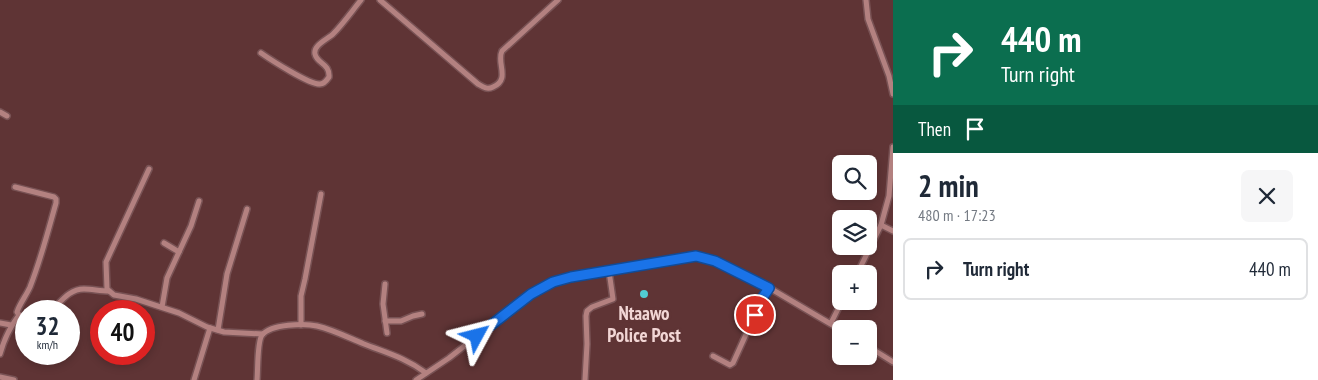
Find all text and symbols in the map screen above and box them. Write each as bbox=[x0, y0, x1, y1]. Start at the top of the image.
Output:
text: 440 m bbox=[1001, 16, 1082, 62]
icon: right bbox=[918, 20, 983, 85]
text: Turn right bbox=[1001, 60, 1075, 88]
icon: arrive bbox=[961, 115, 989, 143]
text: Then bbox=[918, 117, 951, 141]
map controls bbox=[832, 155, 877, 365]
button: search bbox=[832, 155, 877, 200]
text: 2 min bbox=[918, 166, 979, 205]
button: close bbox=[1241, 170, 1293, 222]
text: 480 m · 17:23 bbox=[918, 205, 996, 225]
button: layers bbox=[832, 210, 877, 255]
icon: right bbox=[920, 255, 948, 283]
text: Turn right bbox=[963, 257, 1029, 281]
text: 440 m bbox=[1249, 257, 1291, 281]
button: + bbox=[832, 265, 877, 310]
marker: Ntaawo Police Post bbox=[638, 288, 650, 300]
pin bbox=[734, 294, 776, 336]
speed limit sign: 40 bbox=[90, 300, 155, 365]
place label: Ntaawo Police Post bbox=[607, 301, 681, 347]
icon: arrive bbox=[741, 301, 769, 329]
position arrow bbox=[450, 309, 502, 361]
text: 32 bbox=[36, 310, 59, 342]
button: − bbox=[832, 320, 877, 365]
text: km/h bbox=[37, 337, 58, 352]

